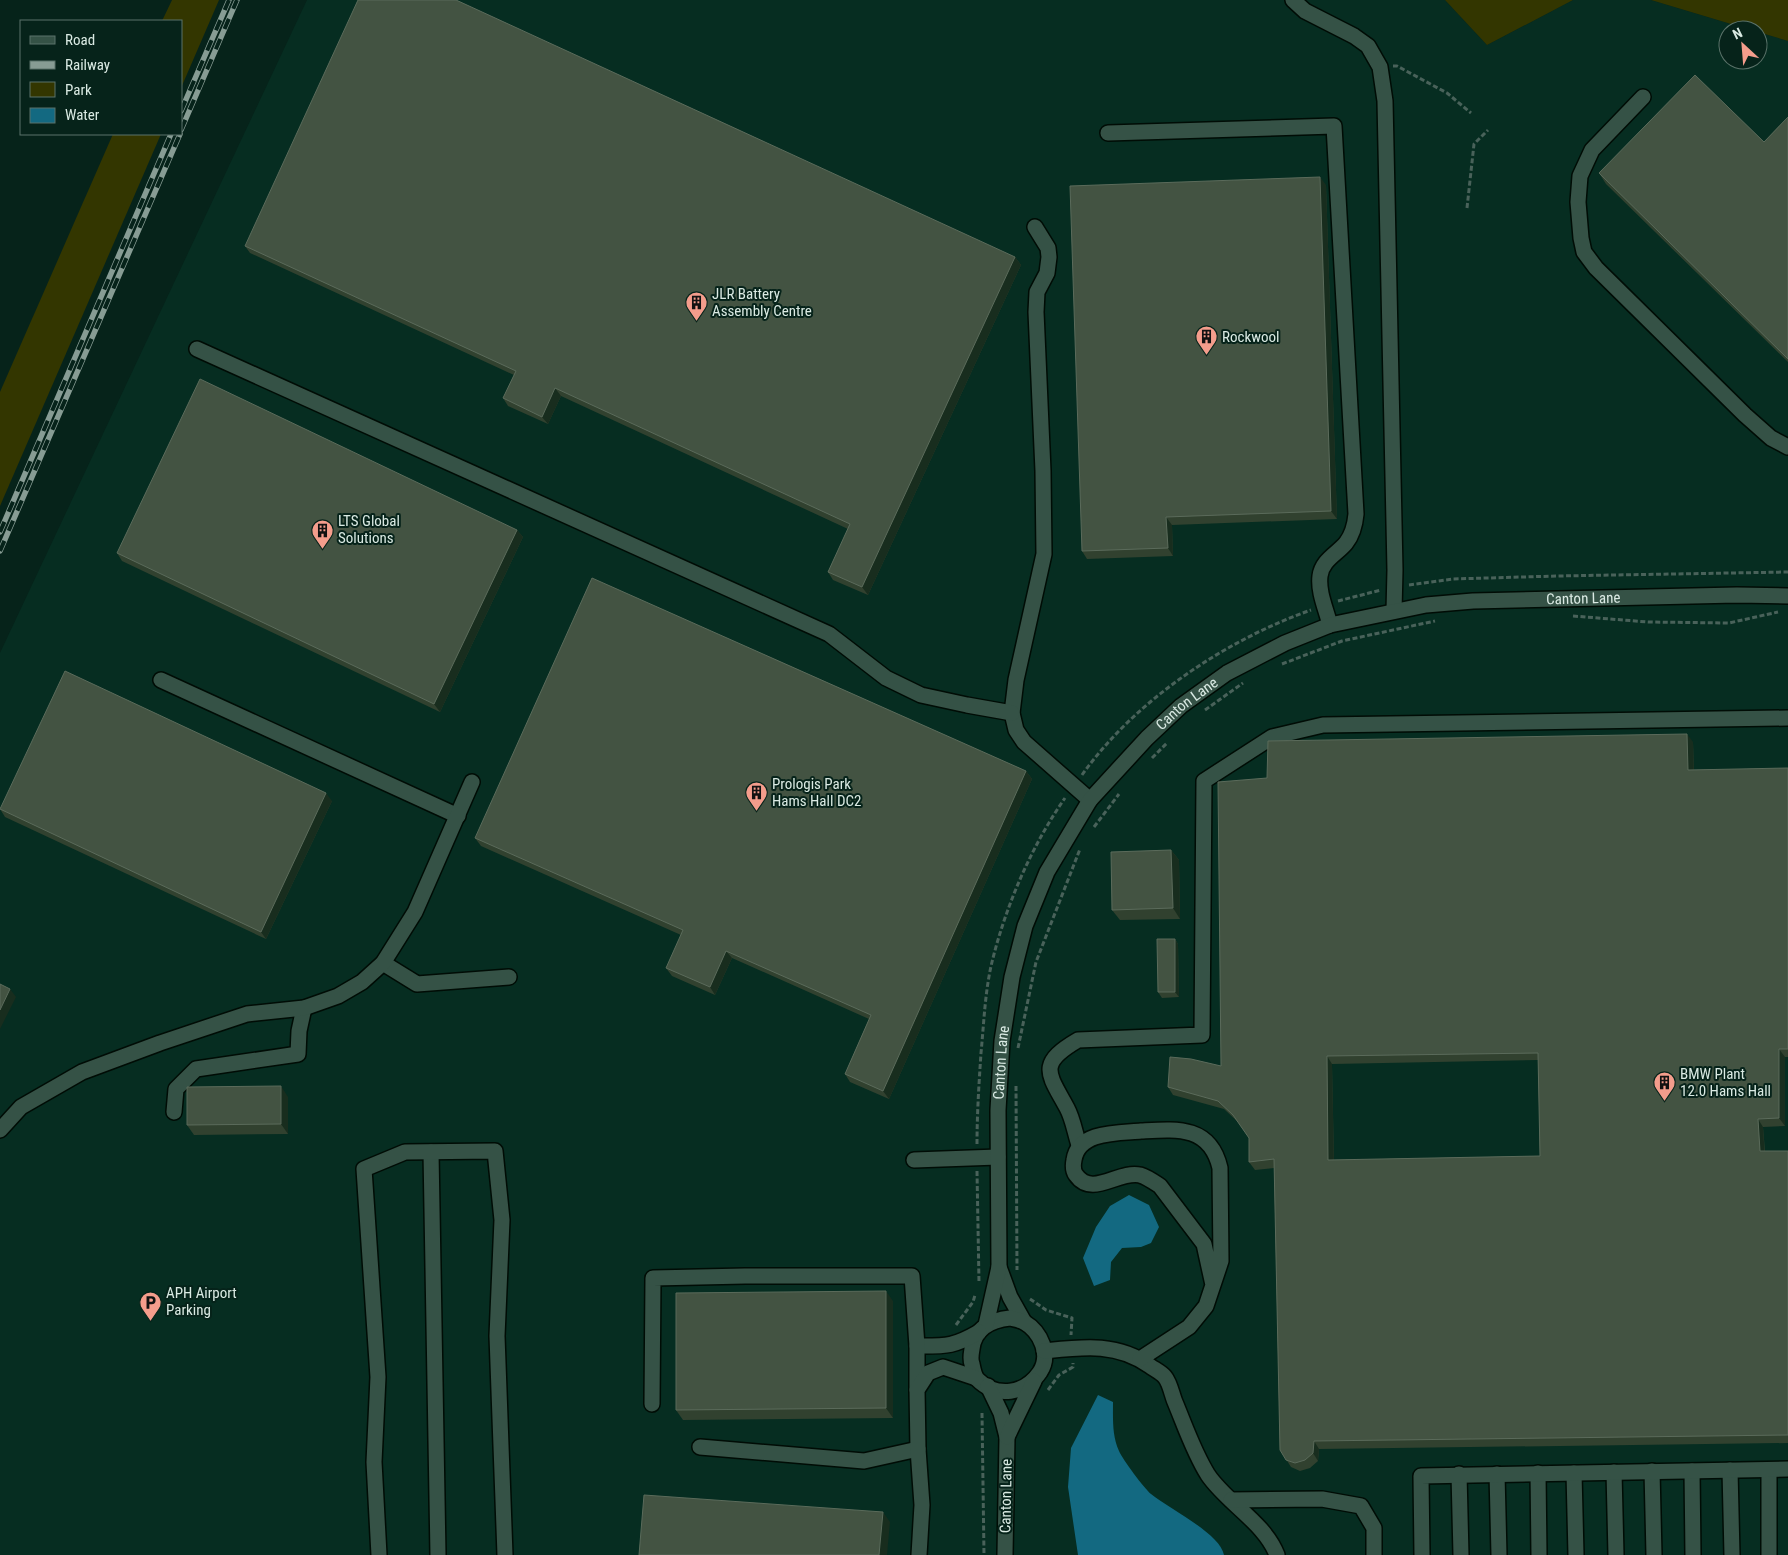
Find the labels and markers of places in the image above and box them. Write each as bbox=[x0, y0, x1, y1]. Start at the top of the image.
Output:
place label: JLR Battery Assembly Centre bbox=[712, 285, 812, 320]
building icon: JLR Battery Assembly Centre bbox=[684, 291, 708, 322]
building icon: Rockwool bbox=[1194, 325, 1218, 356]
place label: Rockwool bbox=[1222, 328, 1279, 346]
place label: LTS Global Solutions bbox=[338, 512, 400, 547]
building icon: LTS Global Solutions bbox=[310, 518, 334, 549]
place label: Prologis Park Hams Hall DC2 bbox=[772, 775, 861, 810]
building icon: Prologis Park Hams Hall DC2 bbox=[744, 781, 768, 812]
place label: BMW Plant 12.0 Hams Hall bbox=[1680, 1065, 1771, 1100]
building icon: BMW Plant 12.0 Hams Hall bbox=[1652, 1071, 1676, 1102]
place label: APH Airport Parking bbox=[166, 1284, 237, 1319]
parking icon: APH Airport Parking bbox=[138, 1290, 162, 1321]

